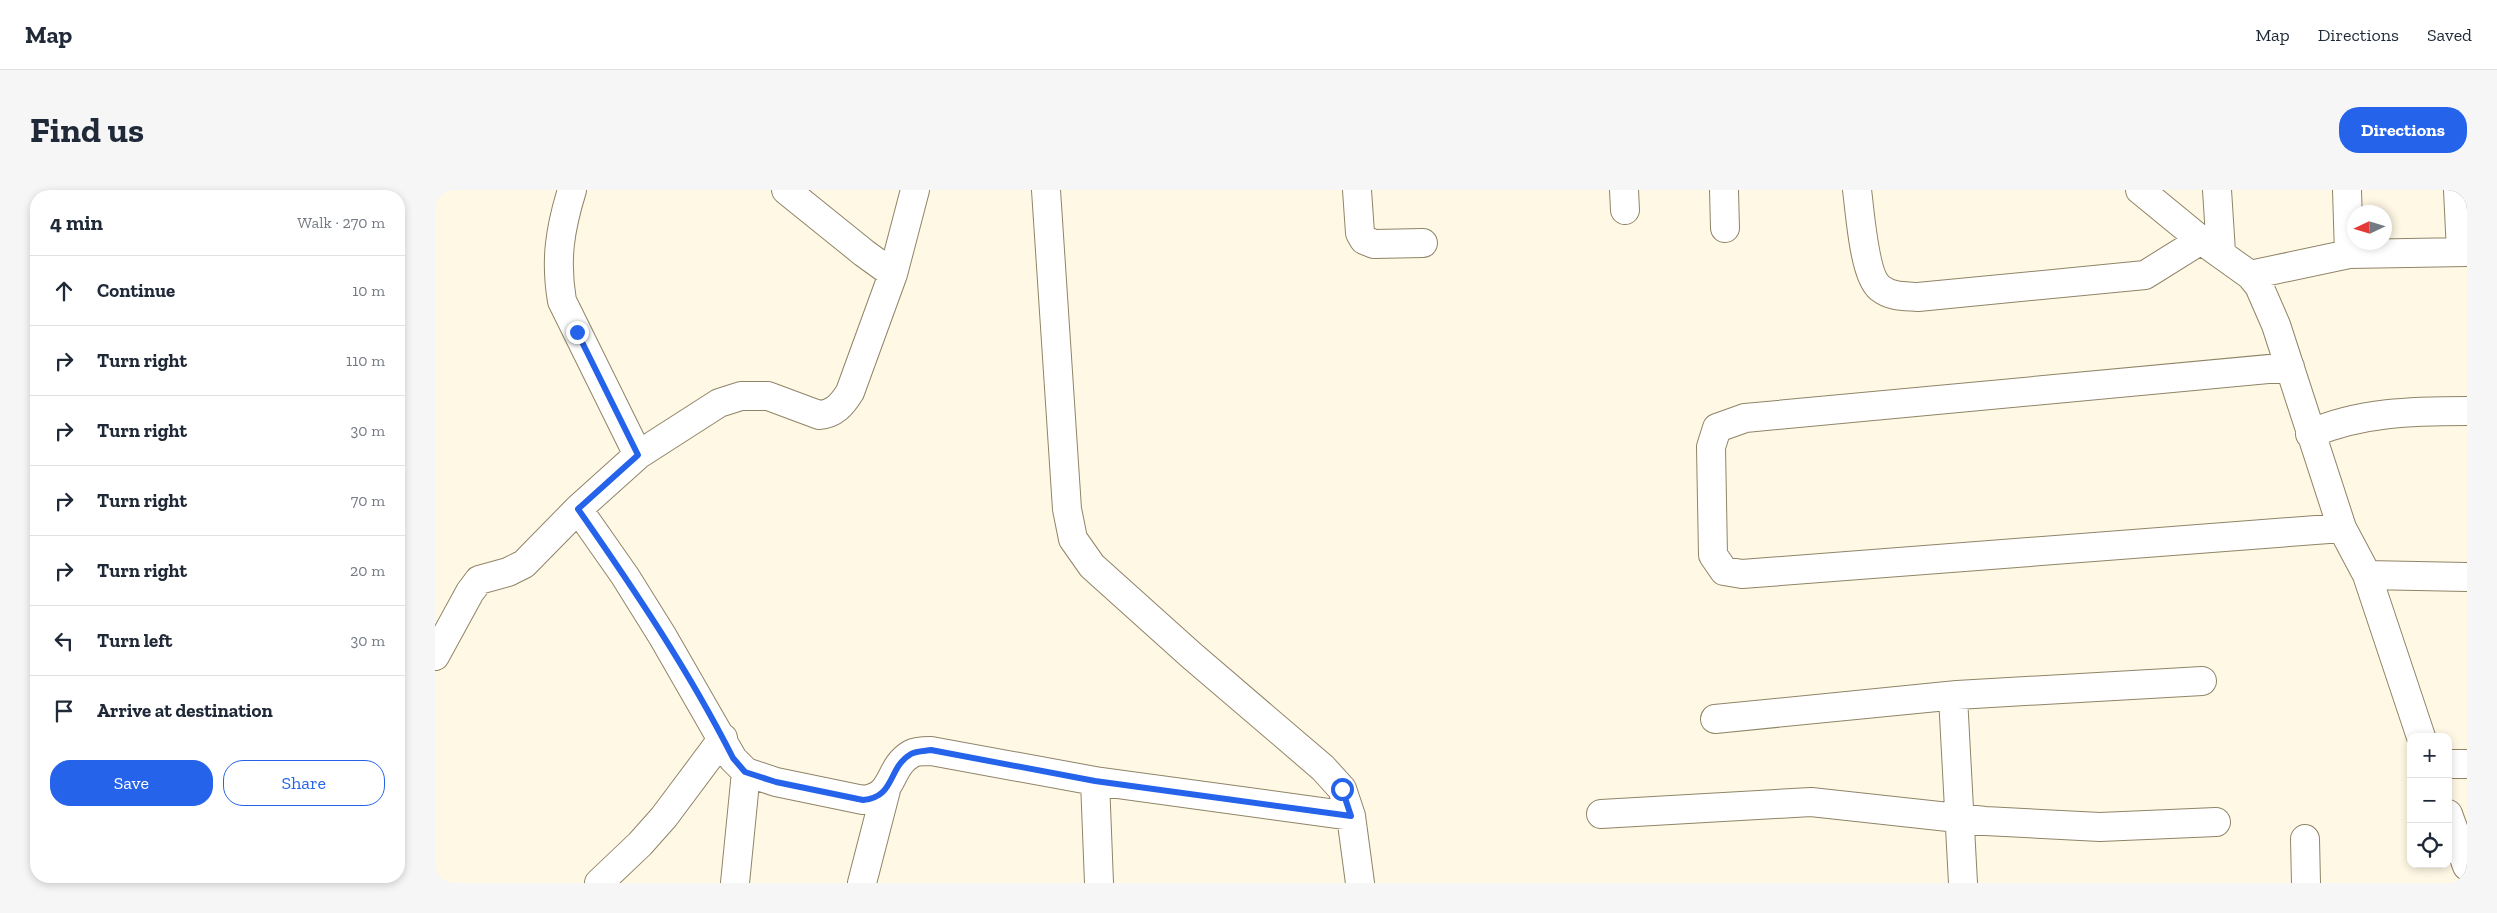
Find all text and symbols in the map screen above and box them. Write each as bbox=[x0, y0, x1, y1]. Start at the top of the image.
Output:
text: Map bbox=[25, 20, 72, 49]
text: Map bbox=[2255, 24, 2290, 46]
text: Directions bbox=[2318, 24, 2399, 46]
text: Saved bbox=[2427, 24, 2472, 46]
button: Directions bbox=[2339, 107, 2467, 153]
text: Find us bbox=[30, 109, 144, 151]
north arrow bbox=[2347, 205, 2392, 250]
text: 4 min bbox=[50, 210, 103, 235]
text: Walk · 270 m bbox=[297, 213, 385, 232]
icon: ahead bbox=[50, 277, 78, 305]
text: Continue bbox=[97, 279, 175, 302]
text: 10 m bbox=[352, 281, 385, 300]
route end bbox=[566, 321, 589, 344]
icon: right bbox=[50, 347, 78, 375]
text: Turn right bbox=[97, 349, 187, 372]
text: 110 m bbox=[346, 351, 385, 370]
icon: right bbox=[50, 417, 78, 445]
text: Turn right bbox=[97, 419, 187, 442]
text: 30 m bbox=[351, 421, 385, 440]
icon: right bbox=[50, 487, 78, 515]
text: Turn right bbox=[97, 489, 187, 512]
text: 70 m bbox=[351, 491, 385, 510]
icon: right bbox=[50, 557, 78, 585]
text: Turn right bbox=[97, 559, 187, 582]
text: 20 m bbox=[350, 561, 385, 580]
icon: left bbox=[50, 627, 78, 655]
text: Turn left bbox=[97, 629, 172, 652]
text: 30 m bbox=[351, 631, 385, 650]
icon: arrive bbox=[50, 697, 78, 725]
text: Arrive at destination bbox=[97, 699, 273, 722]
map controls bbox=[2407, 733, 2452, 868]
button: + bbox=[2407, 733, 2452, 778]
button: Save bbox=[50, 760, 213, 806]
button: Share bbox=[223, 760, 385, 806]
route start bbox=[1331, 778, 1354, 801]
button: − bbox=[2407, 778, 2452, 823]
button: locate bbox=[2407, 823, 2452, 868]

